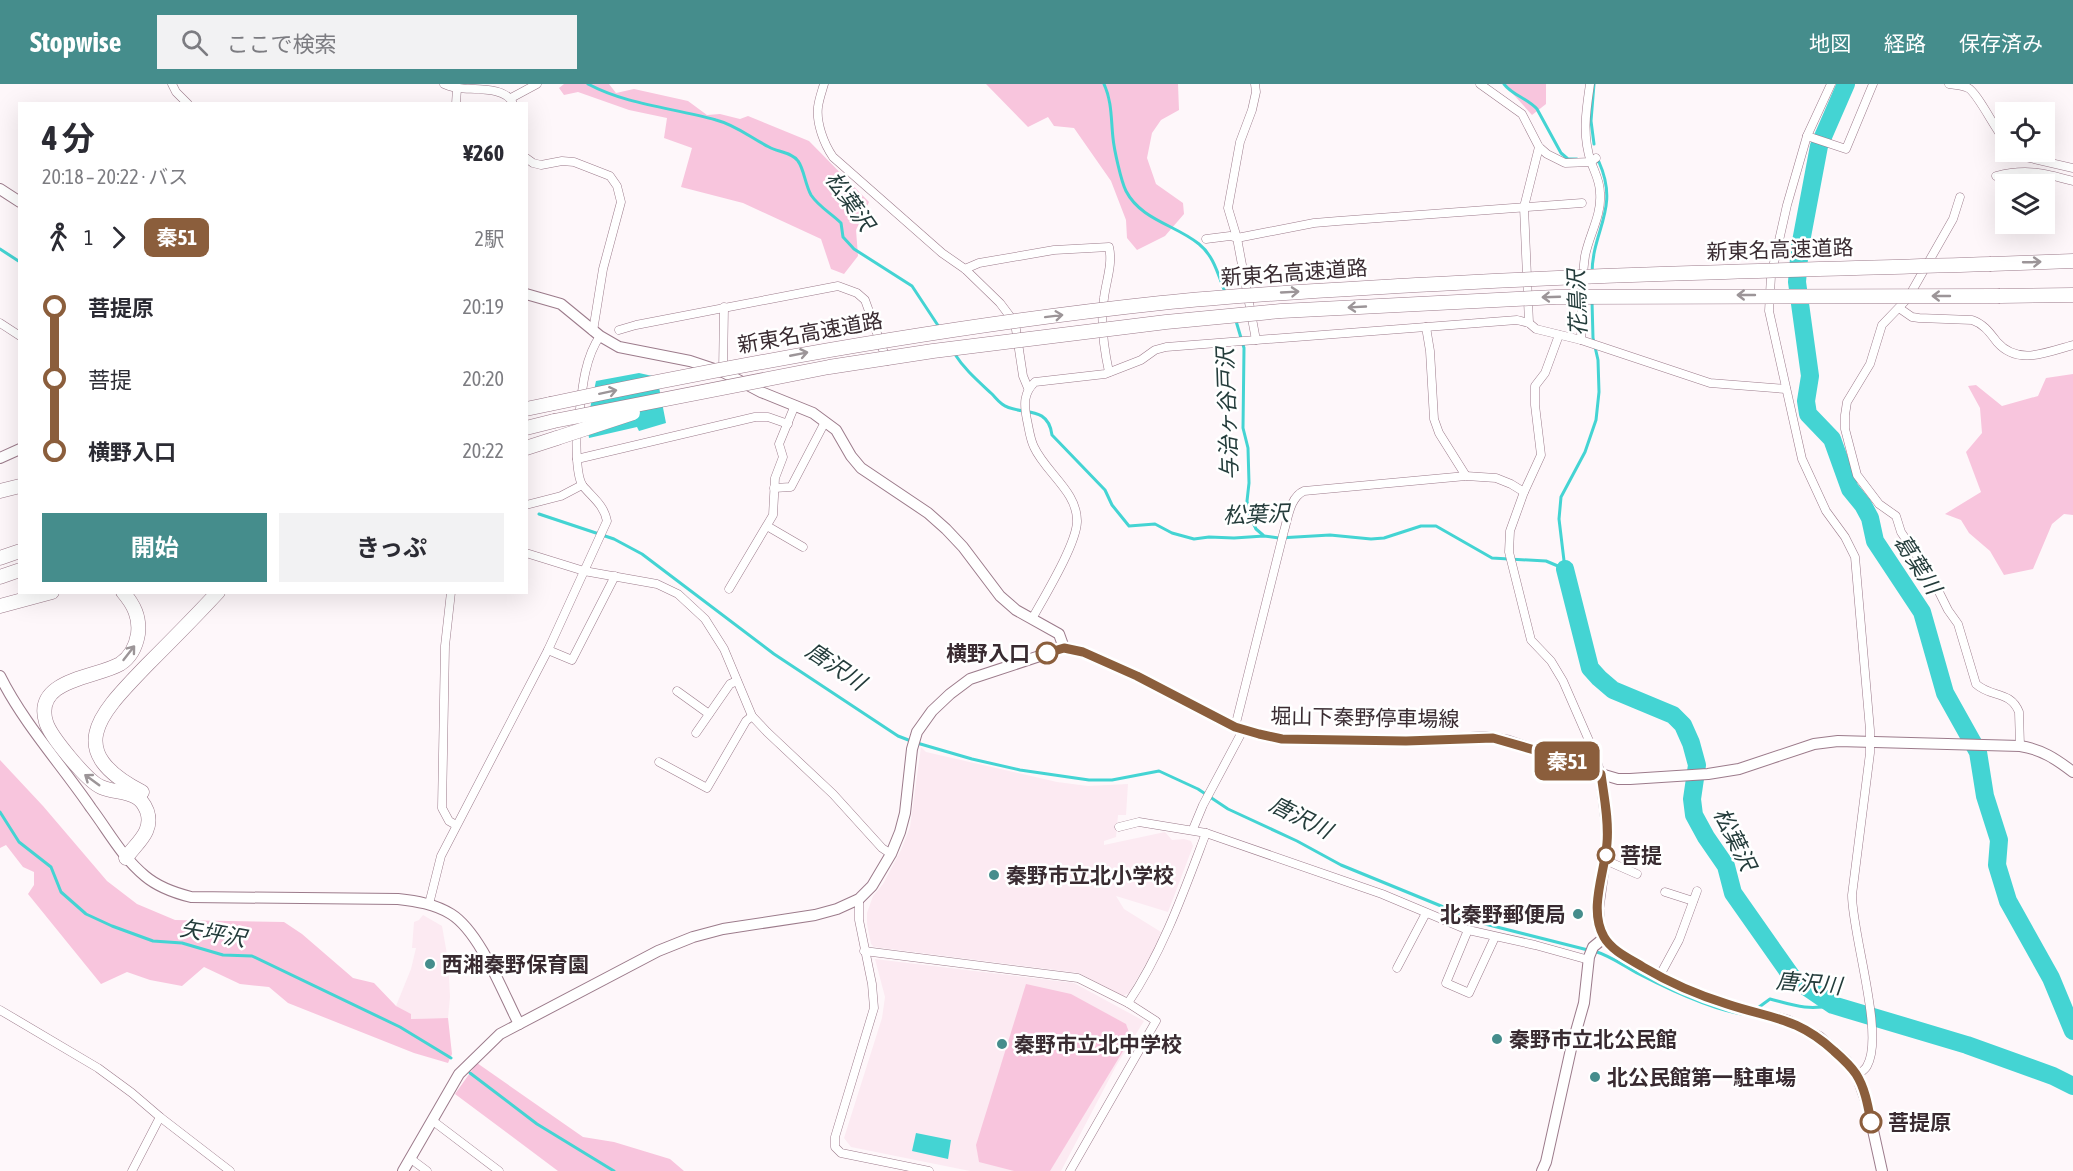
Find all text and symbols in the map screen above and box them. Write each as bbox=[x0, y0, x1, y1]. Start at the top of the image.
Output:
search box bbox=[157, 15, 577, 69]
text: Stopwise bbox=[30, 26, 121, 58]
icon: search bbox=[178, 26, 211, 59]
text: ここで検索 bbox=[226, 31, 336, 57]
text: 地図 bbox=[1809, 31, 1851, 55]
text: 経路 bbox=[1884, 31, 1926, 55]
text: 保存済み bbox=[1959, 31, 2043, 55]
map controls bbox=[1995, 102, 2055, 234]
button: locate bbox=[1995, 102, 2055, 162]
text: 4 分 bbox=[42, 119, 95, 157]
text: ¥260 bbox=[463, 140, 504, 166]
text: 20:18 – 20:22 · バス bbox=[42, 165, 188, 188]
water label: 松葉沢 bbox=[820, 167, 881, 238]
button: layers bbox=[1995, 174, 2055, 234]
icon: walk bbox=[42, 221, 75, 254]
icon: forward bbox=[102, 221, 135, 254]
text: 秦51 bbox=[156, 225, 197, 249]
text: 1 bbox=[84, 226, 93, 249]
text: 2駅 bbox=[475, 227, 504, 250]
street label: 新東名高速道路 bbox=[1706, 234, 1854, 264]
street label: 新東名高速道路 bbox=[1220, 255, 1368, 289]
one-way arrow bbox=[2022, 257, 2042, 268]
water label: 花鳥沢 bbox=[1563, 267, 1591, 336]
one-way arrow bbox=[1279, 286, 1299, 297]
one-way arrow bbox=[1737, 289, 1757, 301]
one-way arrow bbox=[1932, 290, 1952, 302]
one-way arrow bbox=[1542, 291, 1562, 302]
text: 菩提原 bbox=[88, 295, 154, 321]
text: 20:19 bbox=[462, 295, 504, 318]
one-way arrow bbox=[1347, 302, 1367, 313]
street label: 新東名高速道路 bbox=[736, 307, 884, 357]
one-way arrow bbox=[1044, 310, 1064, 321]
water label: 与治ヶ谷戸沢 bbox=[1212, 345, 1242, 480]
one-way arrow bbox=[789, 348, 808, 359]
text: 菩提 bbox=[88, 367, 132, 393]
text: 20:20 bbox=[462, 367, 504, 390]
one-way arrow bbox=[598, 385, 617, 397]
text: 横野入口 bbox=[88, 439, 176, 465]
text: 20:22 bbox=[462, 439, 504, 462]
water label: 松葉沢 bbox=[1223, 500, 1292, 528]
button: 開始 bbox=[42, 513, 267, 582]
button: きっぷ bbox=[279, 513, 504, 582]
water label: 葛葉川 bbox=[1889, 529, 1948, 600]
water label: 唐沢川 bbox=[801, 637, 872, 696]
place label: 横野入口 bbox=[946, 641, 1030, 665]
marker: 横野入口 bbox=[1036, 642, 1058, 664]
one-way arrow bbox=[123, 645, 136, 661]
street label: 堀山下秦野停車場線 bbox=[1270, 703, 1460, 731]
line badge: 秦51 bbox=[1532, 742, 1602, 780]
text: 秦51 bbox=[1547, 749, 1587, 773]
one-way arrow bbox=[84, 774, 100, 786]
water label: 唐沢川 bbox=[1266, 790, 1338, 844]
water label: 松葉沢 bbox=[1709, 804, 1762, 877]
place label: 菩提 bbox=[1620, 843, 1662, 867]
marker: 菩提 bbox=[1597, 846, 1615, 864]
place label: 秦野市立北小学校 bbox=[1006, 863, 1174, 887]
marker: 秦野市立北小学校 bbox=[987, 868, 1001, 882]
place label: 北秦野郵便局 bbox=[1440, 902, 1566, 926]
marker: 北秦野郵便局 bbox=[1571, 907, 1585, 921]
water label: 矢坪沢 bbox=[178, 914, 251, 952]
place label: 西湘秦野保育園 bbox=[442, 952, 589, 976]
marker: 西湘秦野保育園 bbox=[423, 957, 437, 971]
water label: 唐沢川 bbox=[1775, 967, 1845, 999]
place label: 秦野市立北公民館 bbox=[1509, 1027, 1677, 1051]
place label: 秦野市立北中学校 bbox=[1014, 1032, 1182, 1056]
marker: 秦野市立北公民館 bbox=[1490, 1032, 1504, 1046]
marker: 秦野市立北中学校 bbox=[995, 1037, 1009, 1051]
place label: 北公民館第一駐車場 bbox=[1607, 1065, 1796, 1089]
marker: 北公民館第一駐車場 bbox=[1588, 1070, 1602, 1084]
place label: 菩提原 bbox=[1888, 1110, 1951, 1134]
marker: 菩提原 bbox=[1860, 1111, 1882, 1133]

